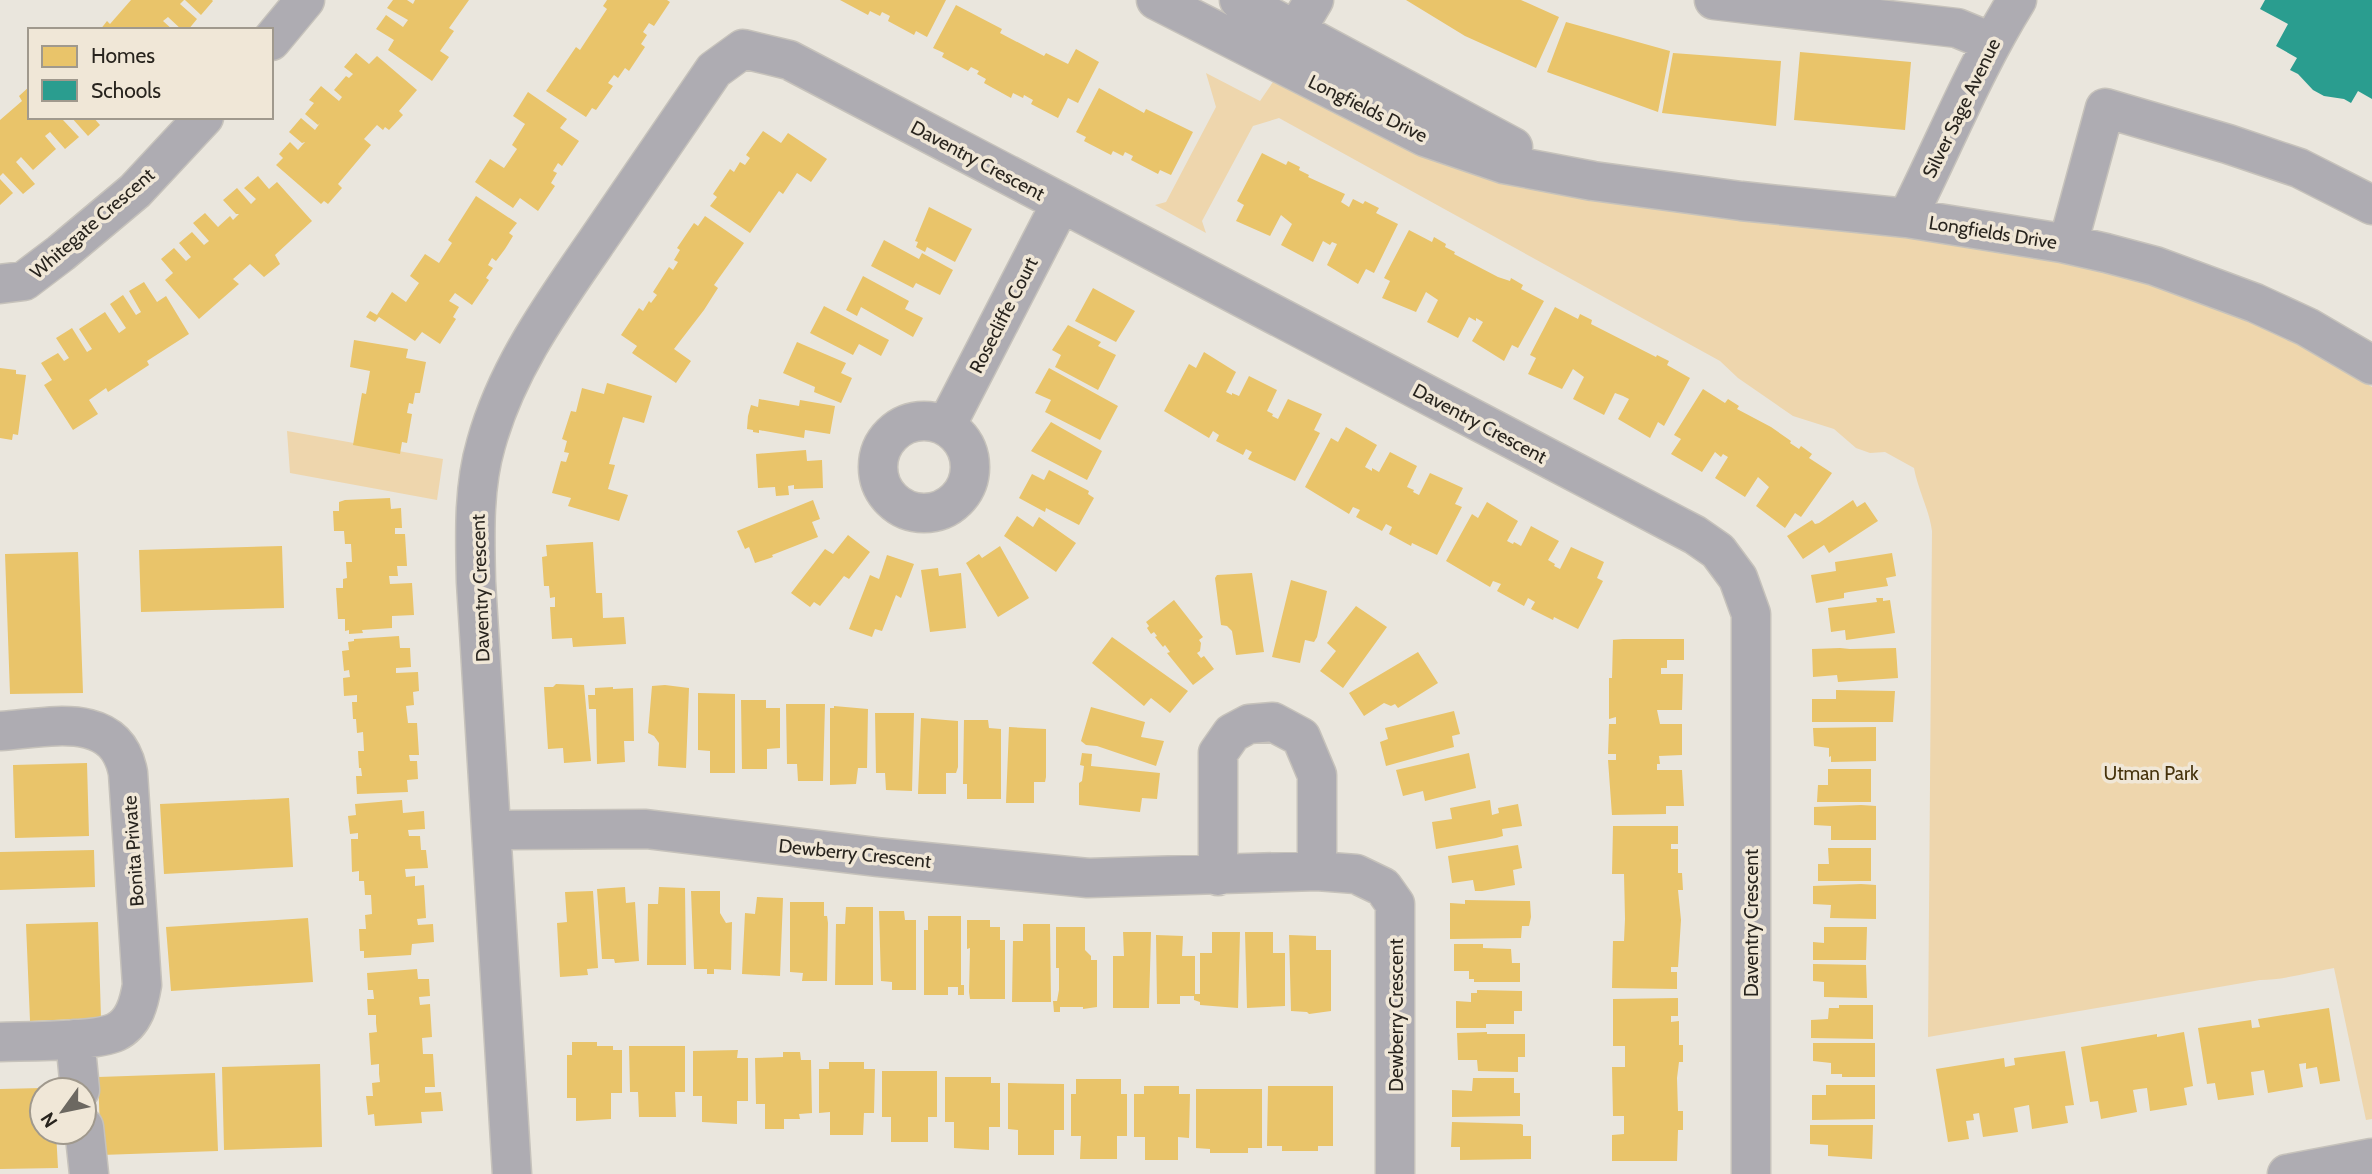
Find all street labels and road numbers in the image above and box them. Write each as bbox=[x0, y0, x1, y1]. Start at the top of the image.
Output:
street label: Silver Sage Avenue bbox=[1918, 34, 2005, 182]
street label: Longfields Drive bbox=[1304, 70, 1431, 147]
street label: Daventry Crescent bbox=[907, 116, 1049, 206]
street label: Whitegate Crescent bbox=[26, 163, 160, 284]
street label: Longfields Drive bbox=[1927, 211, 2059, 254]
street label: Rosecliffe Court bbox=[964, 253, 1043, 377]
street label: Daventry Crescent bbox=[1409, 379, 1551, 469]
street label: Daventry Crescent bbox=[466, 513, 495, 662]
street label: Bonita Private bbox=[118, 794, 149, 907]
street label: Dewberry Crescent bbox=[777, 834, 933, 873]
street label: Daventry Crescent bbox=[1740, 848, 1763, 997]
street label: Dewberry Crescent bbox=[1385, 938, 1408, 1092]

